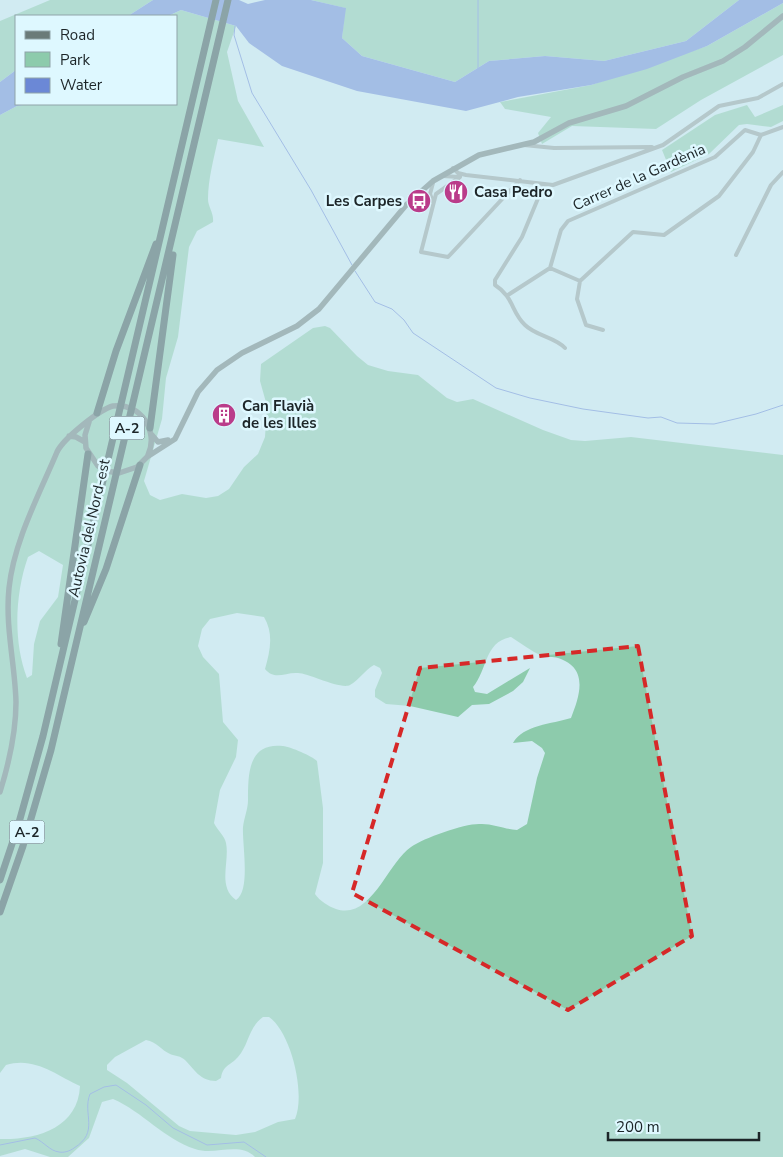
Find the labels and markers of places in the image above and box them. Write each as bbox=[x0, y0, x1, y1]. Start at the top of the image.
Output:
restaurant icon: Casa Pedro bbox=[443, 179, 469, 205]
place label: Casa Pedro bbox=[474, 182, 553, 202]
bus stop icon: Les Carpes bbox=[406, 188, 432, 214]
place label: Les Carpes bbox=[326, 191, 402, 211]
place label: Can Flavià de les Illes bbox=[242, 396, 317, 433]
building icon: Can Flavià de les Illes bbox=[211, 402, 237, 428]

